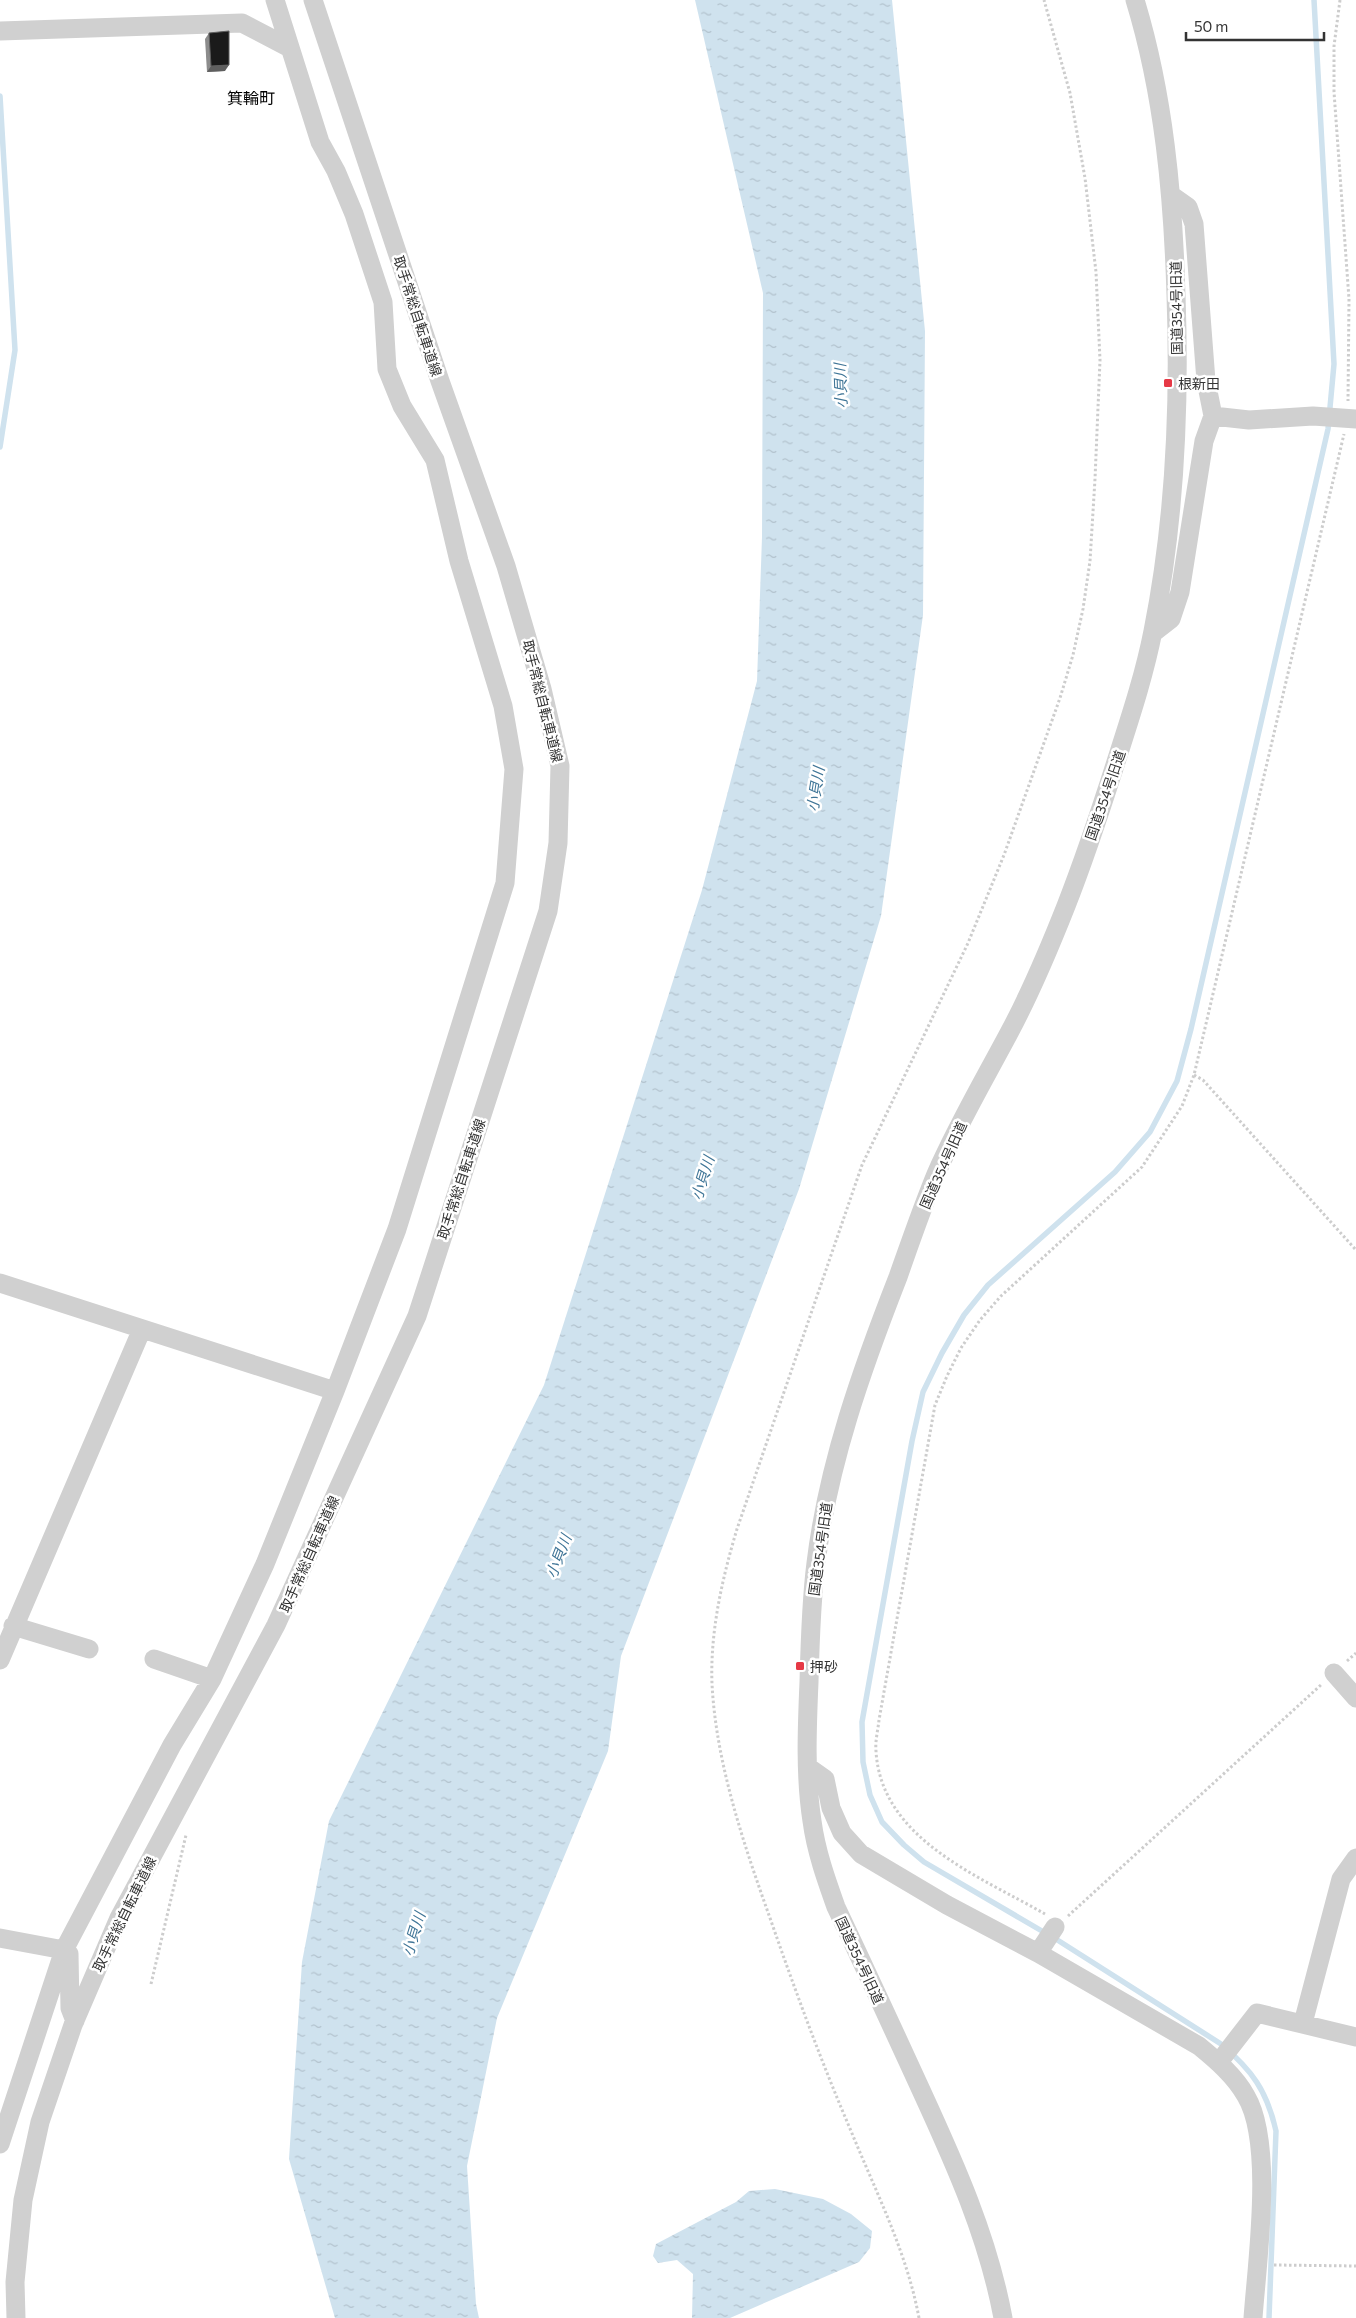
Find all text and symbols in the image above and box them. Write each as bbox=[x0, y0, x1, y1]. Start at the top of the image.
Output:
scale bar bbox=[1186, 10, 1324, 42]
text: 50 m bbox=[1194, 17, 1228, 35]
district label: 箕輪町 bbox=[227, 88, 275, 107]
street label: 取手常総自転車道線 bbox=[390, 253, 446, 379]
street label: 国道354号旧道 bbox=[1167, 261, 1185, 355]
water label: 小貝川 bbox=[830, 361, 850, 409]
place label: 根新田 bbox=[1178, 375, 1220, 392]
marker: 根新田 bbox=[1162, 377, 1174, 389]
street label: 取手常総自転車道線 bbox=[520, 638, 566, 764]
street label: 国道354号旧道 bbox=[1082, 748, 1128, 842]
water label: 小貝川 bbox=[803, 763, 828, 813]
street label: 取手常総自転車道線 bbox=[433, 1116, 489, 1242]
street label: 国道354号旧道 bbox=[916, 1118, 970, 1212]
water label: 小貝川 bbox=[687, 1152, 718, 1202]
street label: 取手常総自転車道線 bbox=[276, 1493, 342, 1615]
street label: 国道354号旧道 bbox=[805, 1501, 835, 1597]
water label: 小貝川 bbox=[542, 1530, 575, 1580]
place label: 押砂 bbox=[810, 1658, 838, 1675]
marker: 押砂 bbox=[794, 1660, 806, 1672]
street label: 取手常総自転車道線 bbox=[89, 1854, 159, 1974]
water label: 小貝川 bbox=[398, 1908, 429, 1958]
street label: 国道354号旧道 bbox=[832, 1914, 888, 2006]

